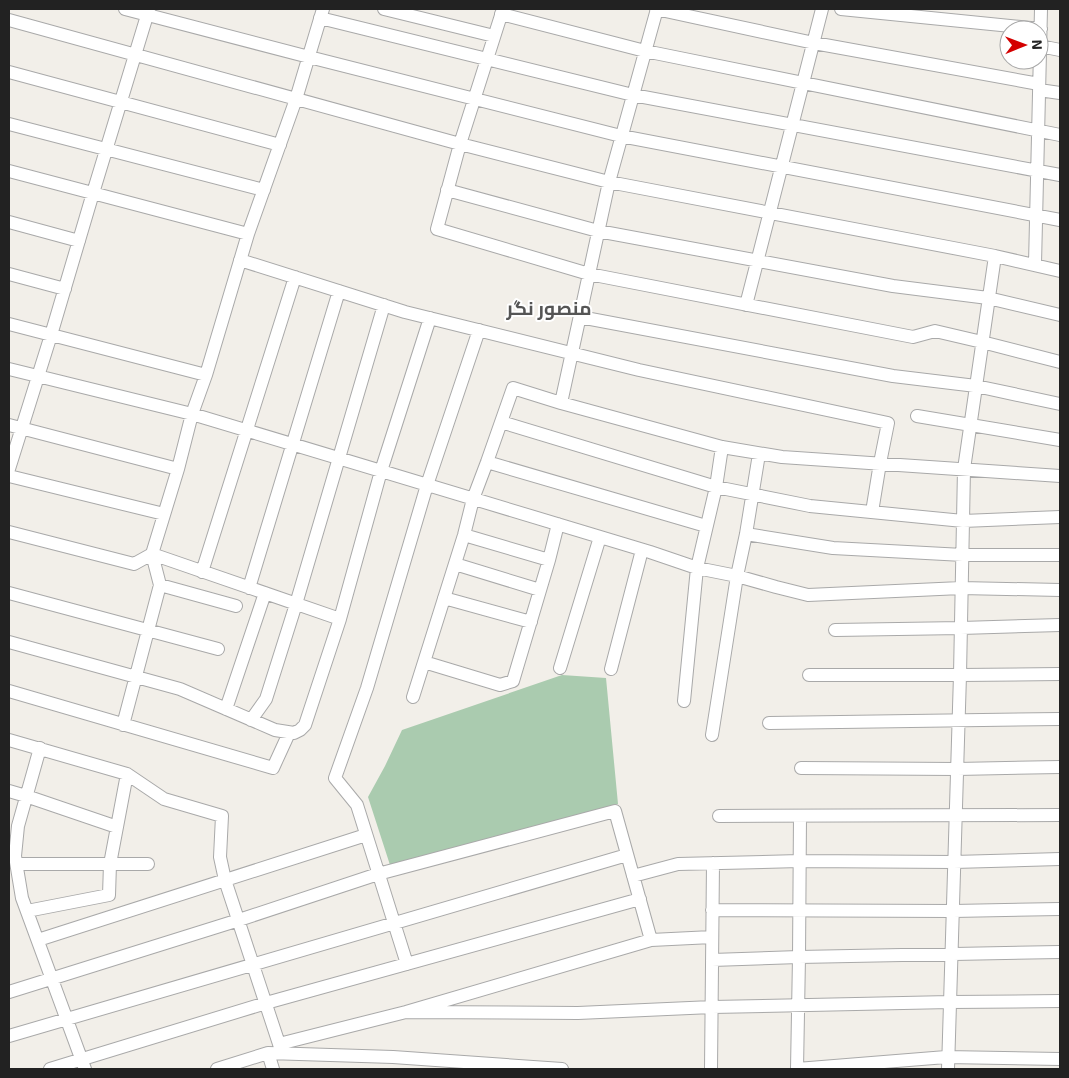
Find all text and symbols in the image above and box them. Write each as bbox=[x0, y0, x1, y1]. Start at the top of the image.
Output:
north arrow bbox=[999, 20, 1049, 70]
text: N bbox=[1029, 40, 1046, 50]
district label: منصور نگر bbox=[505, 296, 592, 320]

